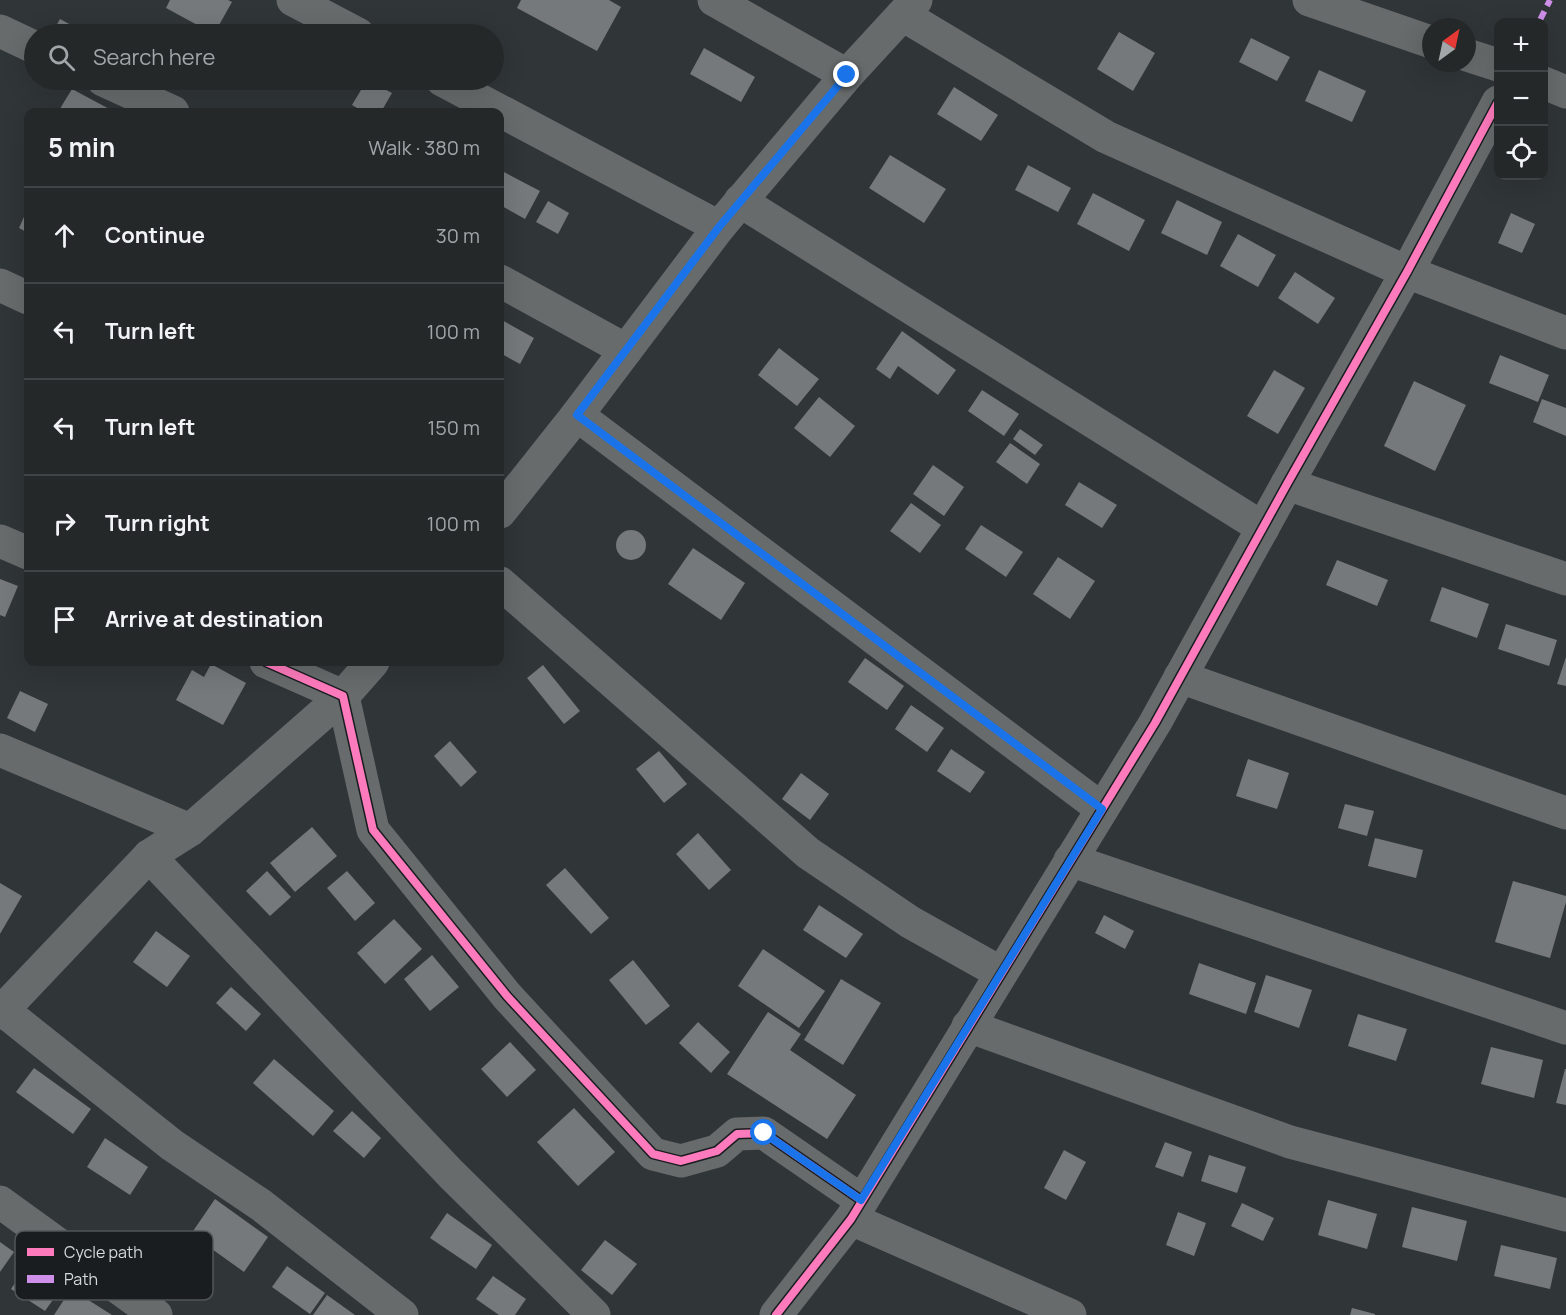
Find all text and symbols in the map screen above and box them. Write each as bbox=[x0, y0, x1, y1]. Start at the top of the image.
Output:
north arrow bbox=[1422, 18, 1476, 72]
map controls bbox=[1494, 18, 1548, 180]
button: + bbox=[1494, 18, 1548, 72]
search box bbox=[24, 24, 504, 90]
icon: search bbox=[45, 41, 78, 74]
text: Search here bbox=[93, 42, 215, 72]
route end bbox=[833, 61, 859, 87]
button: − bbox=[1494, 72, 1548, 126]
button: locate bbox=[1494, 126, 1548, 180]
text: 5 min bbox=[48, 129, 115, 165]
text: Walk · 380 m bbox=[368, 134, 480, 161]
icon: ahead bbox=[48, 219, 81, 252]
text: Continue bbox=[105, 220, 205, 250]
text: 30 m bbox=[436, 222, 480, 249]
icon: left bbox=[48, 315, 81, 348]
text: Turn left bbox=[105, 316, 195, 346]
text: 100 m bbox=[427, 318, 480, 345]
icon: left bbox=[48, 411, 81, 444]
text: Turn left bbox=[105, 412, 195, 442]
text: 150 m bbox=[427, 414, 480, 441]
icon: right bbox=[48, 507, 81, 540]
text: Turn right bbox=[105, 508, 210, 538]
text: 100 m bbox=[427, 510, 480, 537]
icon: arrive bbox=[48, 603, 81, 636]
text: Arrive at destination bbox=[105, 604, 323, 634]
route start bbox=[750, 1119, 776, 1145]
legend bbox=[15, 1231, 213, 1300]
text: Cycle path bbox=[64, 1241, 143, 1263]
text: Path bbox=[64, 1268, 98, 1290]

